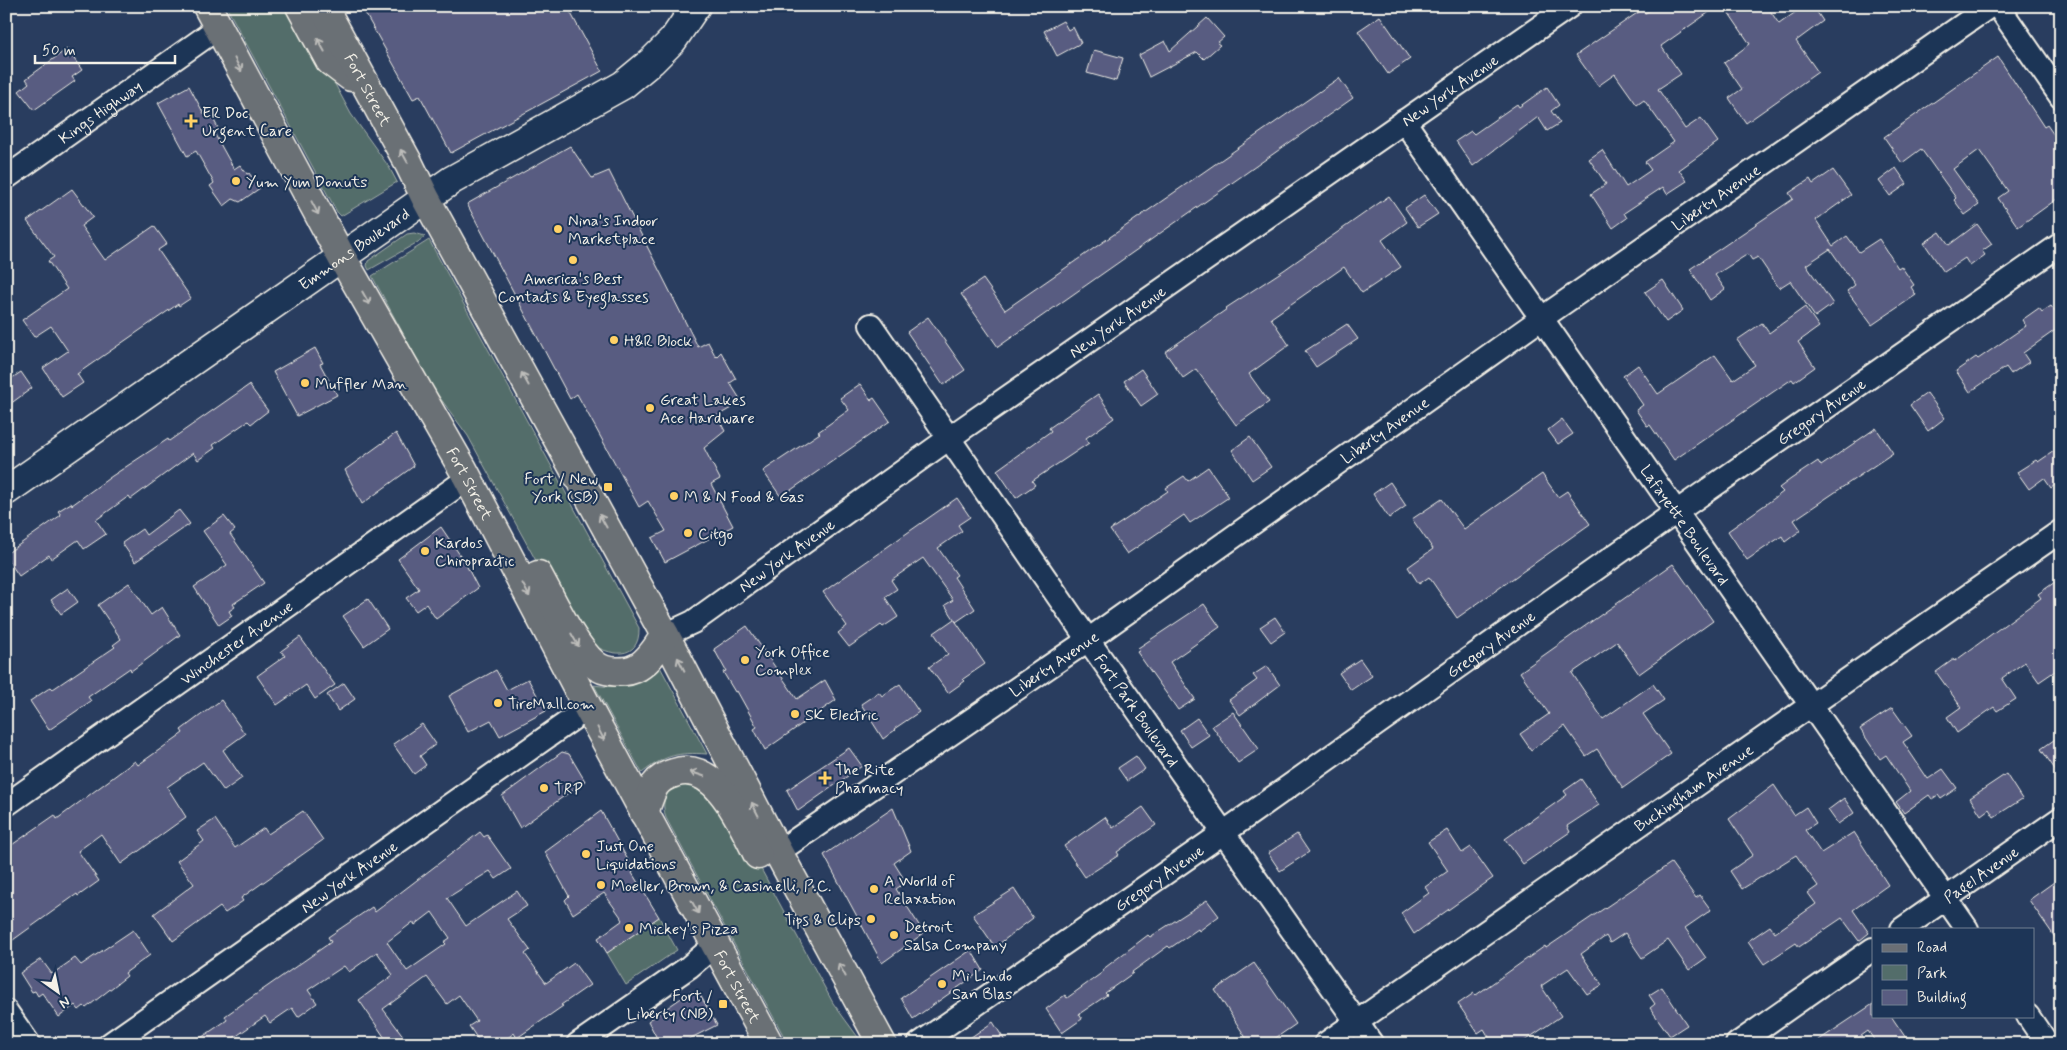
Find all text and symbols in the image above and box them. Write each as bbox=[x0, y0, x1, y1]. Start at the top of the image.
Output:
scale bar bbox=[35, 32, 175, 64]
one-way arrow bbox=[316, 38, 326, 53]
text: 50 m bbox=[42, 41, 76, 61]
street label: Fort Street bbox=[339, 50, 396, 131]
street label: New York Avenue bbox=[1398, 50, 1504, 132]
one-way arrow bbox=[233, 57, 243, 72]
street label: Kings Highway bbox=[55, 76, 147, 150]
place label: ER Doc Urgent Care bbox=[202, 103, 292, 143]
marker: ER Doc Urgent Care bbox=[184, 114, 198, 128]
one-way arrow bbox=[399, 149, 409, 163]
street label: Liberty Avenue bbox=[1668, 160, 1765, 236]
place label: Yum Yum Donuts bbox=[246, 172, 367, 193]
marker: Yum Yum Donuts bbox=[230, 175, 242, 187]
one-way arrow bbox=[311, 200, 321, 214]
street label: Emmons Boulevard bbox=[295, 204, 414, 296]
place label: Nina's Indoor Marketplace bbox=[568, 211, 659, 250]
marker: Nina's Indoor Marketplace bbox=[552, 223, 564, 235]
marker: America's Best Contacts & Eyeglasses bbox=[567, 254, 579, 266]
place label: America's Best Contacts & Eyeglasses bbox=[497, 269, 649, 309]
street label: New York Avenue bbox=[1065, 281, 1171, 363]
one-way arrow bbox=[361, 291, 371, 305]
place label: H&R Block bbox=[624, 331, 692, 352]
marker: H&R Block bbox=[608, 334, 620, 346]
one-way arrow bbox=[520, 372, 529, 387]
place label: Muffler Man bbox=[315, 374, 407, 395]
street label: Gregory Avenue bbox=[1773, 374, 1871, 451]
marker: Muffler Man bbox=[299, 377, 311, 389]
place label: Great Lakes Ace Hardware bbox=[660, 390, 755, 429]
street label: Liberty Avenue bbox=[1337, 392, 1434, 470]
marker: Great Lakes Ace Hardware bbox=[644, 402, 656, 414]
street label: Fort Street bbox=[441, 444, 497, 524]
street label: Lafayette Boulevard bbox=[1635, 461, 1733, 590]
place label: Fort / New York (SB) bbox=[524, 469, 598, 508]
marker: Fort / New York (SB) bbox=[602, 481, 614, 493]
place label: M & N Food & Gas bbox=[684, 487, 804, 508]
marker: M & N Food & Gas bbox=[668, 490, 680, 502]
one-way arrow bbox=[598, 514, 608, 529]
street label: New York Avenue bbox=[735, 514, 840, 598]
place label: Citgo bbox=[698, 524, 733, 546]
marker: Citgo bbox=[682, 527, 694, 539]
place label: Kardos Chiropractic bbox=[435, 533, 515, 572]
marker: Kardos Chiropractic bbox=[419, 545, 431, 557]
one-way arrow bbox=[521, 582, 531, 597]
street label: Winchester Avenue bbox=[177, 596, 298, 690]
street label: Gregory Avenue bbox=[1443, 606, 1541, 683]
street label: Liberty Avenue bbox=[1006, 627, 1103, 703]
one-way arrow bbox=[571, 632, 581, 646]
place label: York Office Complex bbox=[755, 642, 830, 681]
street label: Fort Park Boulevard bbox=[1089, 650, 1183, 772]
marker: York Office Complex bbox=[739, 654, 751, 666]
one-way arrow bbox=[676, 657, 685, 672]
place label: TireMall.com bbox=[508, 694, 595, 715]
marker: TireMall.com bbox=[492, 697, 504, 709]
place label: SK Electric bbox=[805, 705, 878, 726]
marker: SK Electric bbox=[789, 708, 801, 720]
one-way arrow bbox=[596, 726, 606, 741]
street label: Buckingham Avenue bbox=[1631, 740, 1758, 837]
place label: The Rite Pharmacy bbox=[835, 760, 903, 799]
one-way arrow bbox=[689, 768, 705, 778]
marker: The Rite Pharmacy bbox=[819, 772, 831, 784]
place label: TRP bbox=[554, 779, 583, 800]
marker: TRP bbox=[538, 782, 550, 794]
one-way arrow bbox=[750, 801, 760, 816]
street label: New York Avenue bbox=[297, 836, 403, 919]
place label: Just One Liquidations bbox=[596, 836, 676, 875]
street label: Gregory Avenue bbox=[1111, 840, 1209, 917]
street label: Pagel Avenue bbox=[1940, 841, 2024, 909]
marker: Just One Liquidations bbox=[580, 848, 592, 860]
place label: A World of Relaxation bbox=[884, 871, 956, 910]
place label: Moeller, Brown, & Casinelli, P.C. bbox=[611, 876, 831, 897]
marker: Moeller, Brown, & Casinelli, P.C. bbox=[595, 879, 607, 891]
marker: A World of Relaxation bbox=[868, 883, 880, 895]
one-way arrow bbox=[690, 900, 700, 915]
place label: Tips & Clips bbox=[785, 910, 861, 931]
marker: Tips & Clips bbox=[865, 913, 877, 925]
place label: Detroit Salsa Company bbox=[904, 917, 1007, 956]
place label: Mickey's Pizza bbox=[639, 919, 738, 940]
marker: Mickey's Pizza bbox=[623, 922, 635, 934]
legend bbox=[1872, 928, 2034, 1018]
marker: Detroit Salsa Company bbox=[888, 929, 900, 941]
text: Road bbox=[1917, 938, 1947, 958]
street label: Fort Street bbox=[708, 947, 765, 1028]
one-way arrow bbox=[837, 963, 847, 978]
text: Park bbox=[1917, 964, 1947, 984]
place label: Mi Lindo San Blas bbox=[952, 966, 1012, 1005]
north arrow bbox=[32, 968, 82, 1018]
marker: Mi Lindo San Blas bbox=[936, 978, 948, 990]
place label: Fort / Liberty (NB) bbox=[627, 986, 713, 1025]
text: Building bbox=[1917, 988, 1967, 1009]
text: N bbox=[56, 992, 73, 1012]
marker: Fort / Liberty (NB) bbox=[717, 998, 729, 1010]

